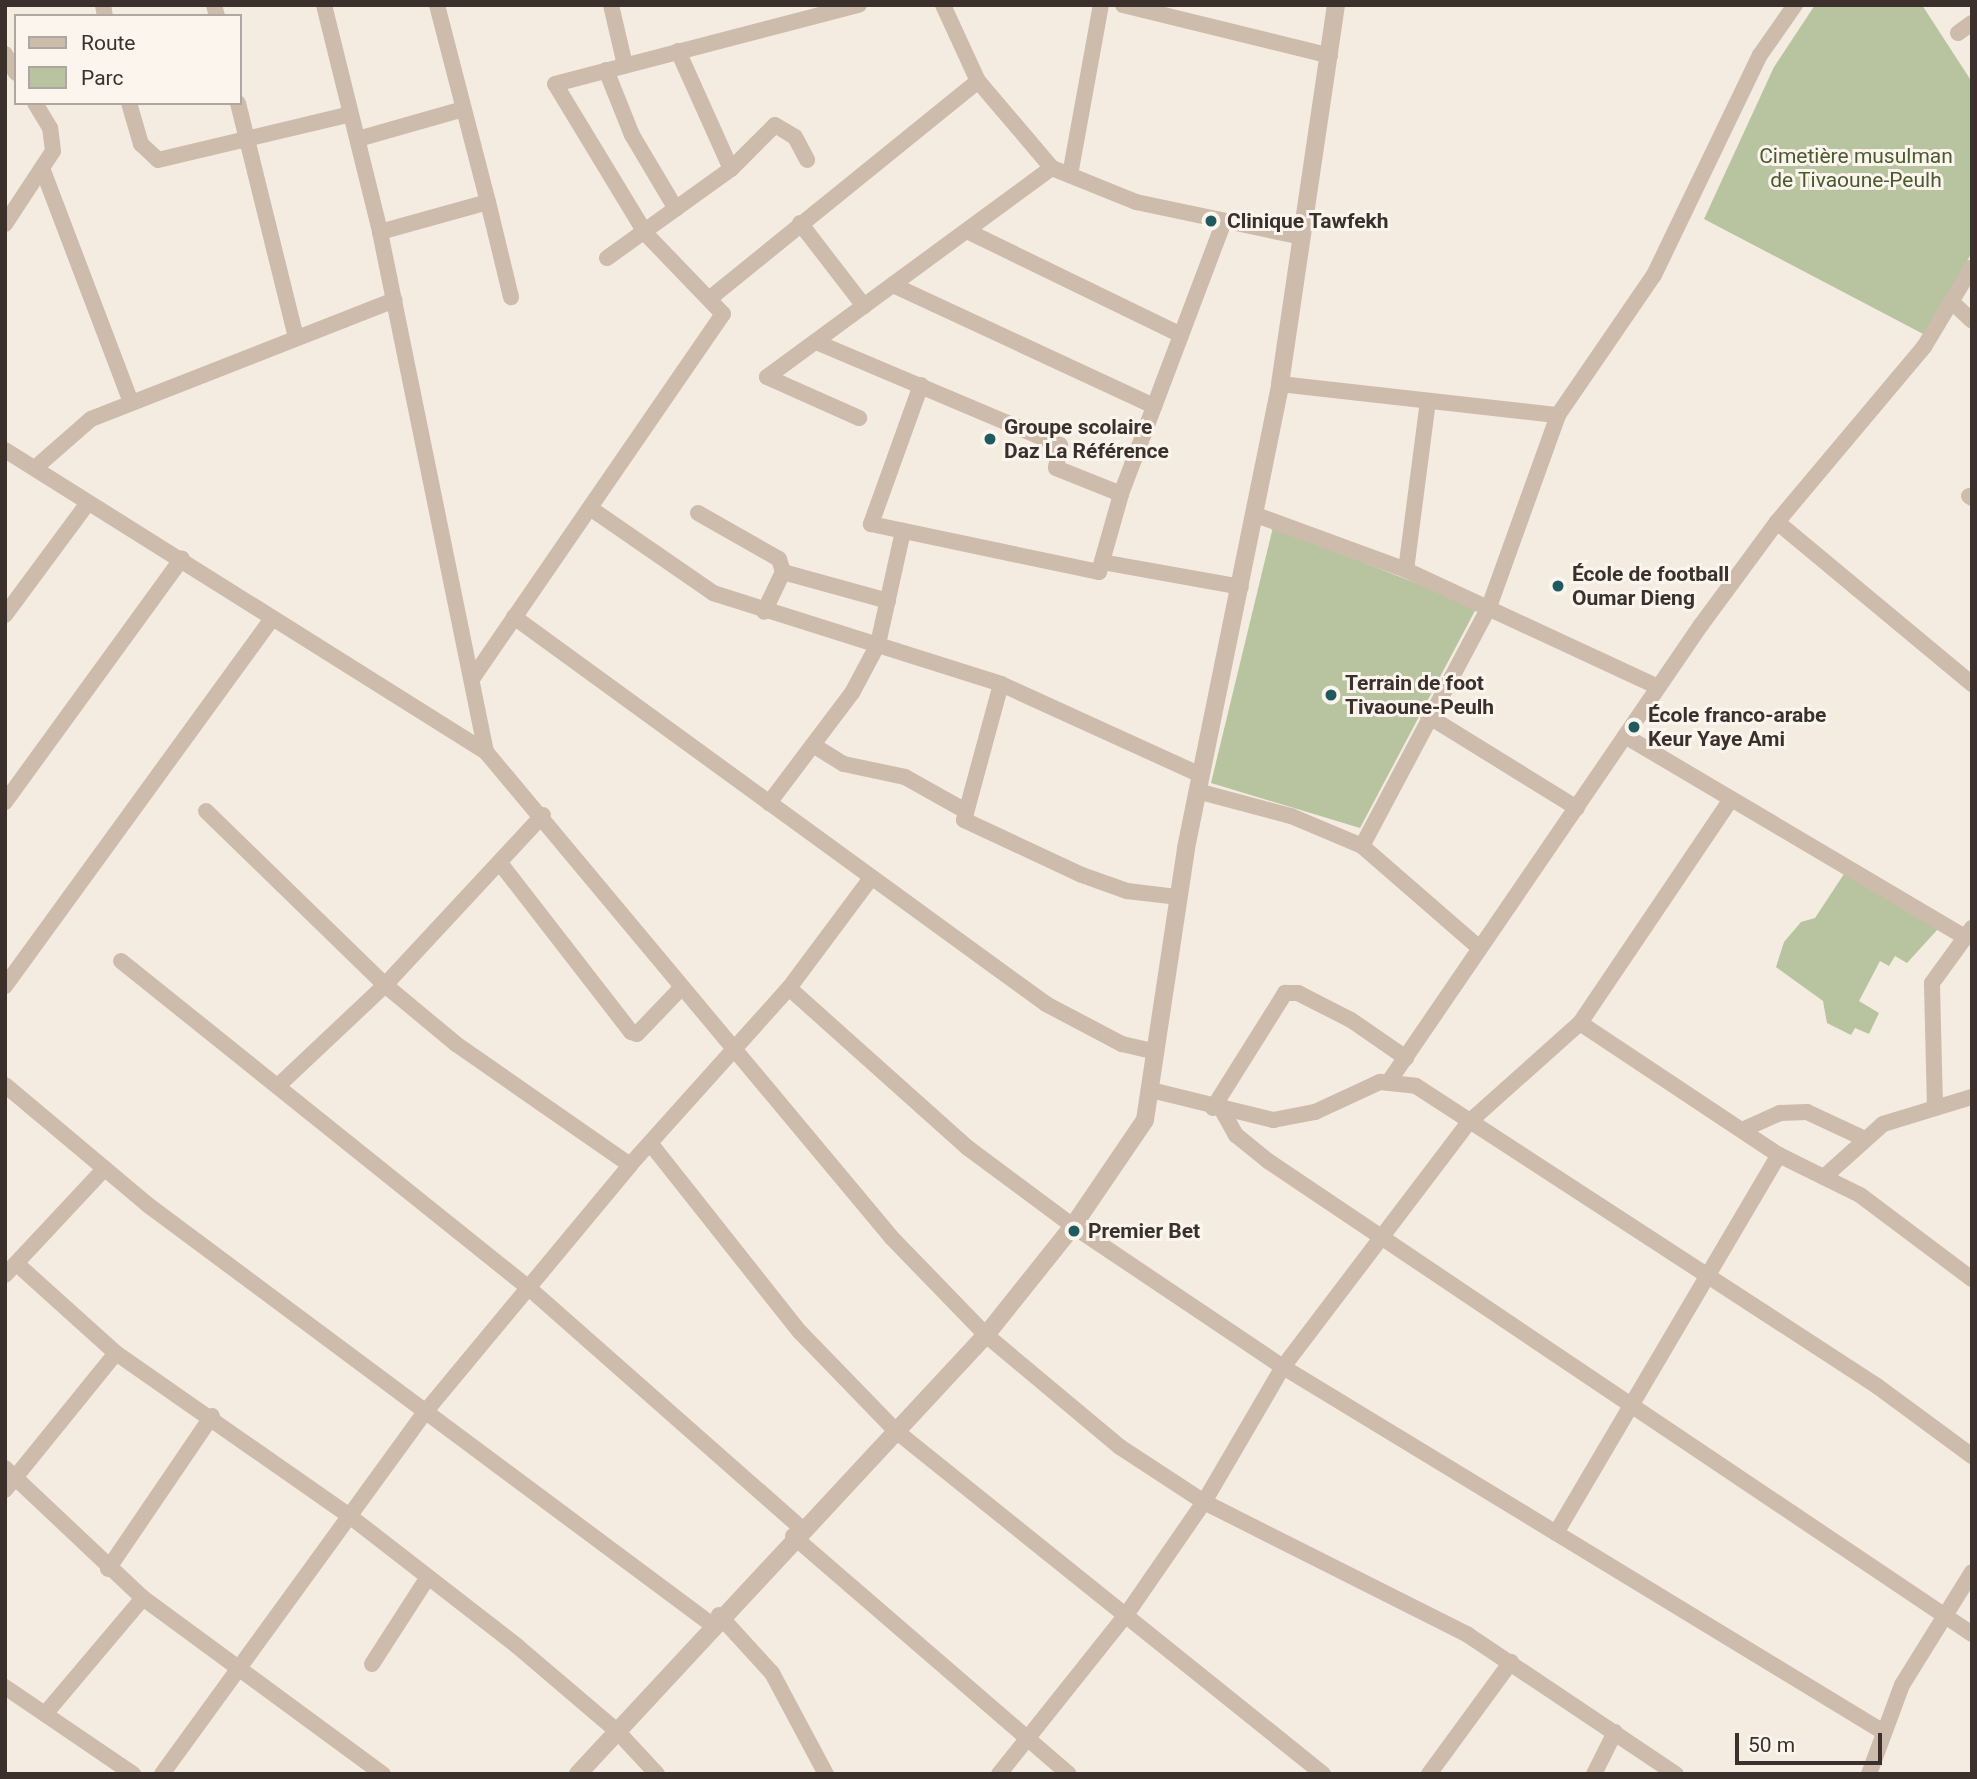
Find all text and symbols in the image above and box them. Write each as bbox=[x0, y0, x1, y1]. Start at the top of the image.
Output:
legend bbox=[14, 14, 242, 105]
text: Route bbox=[81, 31, 136, 55]
text: Parc bbox=[81, 66, 123, 90]
park label: Cimetière musulman de Tivaoune-Peulh bbox=[1759, 143, 1953, 193]
place label: Clinique Tawfekh bbox=[1227, 208, 1389, 234]
marker: Clinique Tawfekh bbox=[1201, 211, 1221, 231]
place label: Groupe scolaire Daz La Référence bbox=[1004, 414, 1169, 464]
marker: Groupe scolaire Daz La Référence bbox=[982, 431, 998, 447]
place label: École de football Oumar Dieng bbox=[1572, 561, 1729, 611]
marker: École de football Oumar Dieng bbox=[1550, 578, 1566, 594]
place label: Terrain de foot Tivaoune-Peulh bbox=[1345, 670, 1494, 720]
marker: Terrain de foot Tivaoune-Peulh bbox=[1323, 687, 1339, 703]
place label: École franco-arabe Keur Yaye Ami bbox=[1648, 702, 1826, 752]
marker: École franco-arabe Keur Yaye Ami bbox=[1626, 719, 1642, 735]
place label: Premier Bet bbox=[1088, 1218, 1200, 1244]
marker: Premier Bet bbox=[1066, 1223, 1082, 1239]
scale bar bbox=[1739, 1720, 1886, 1764]
text: 50 m bbox=[1748, 1733, 1795, 1757]

